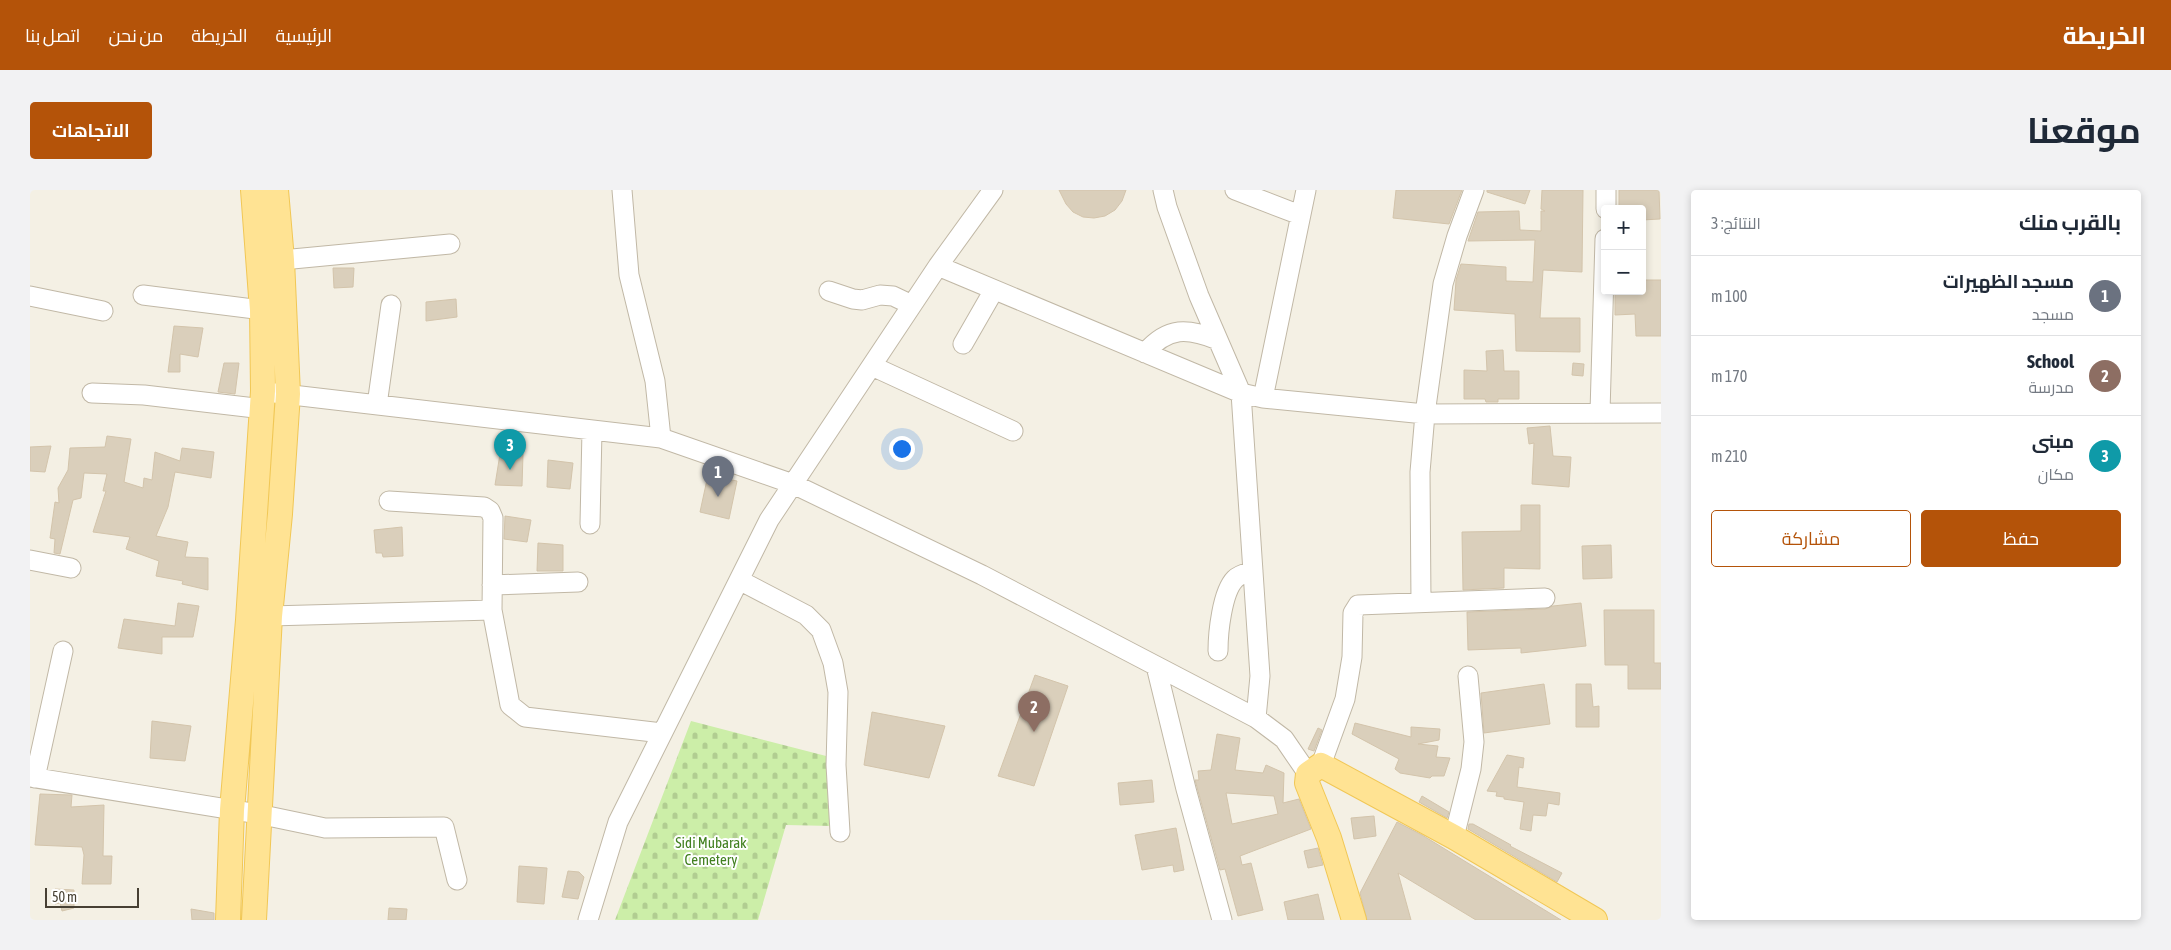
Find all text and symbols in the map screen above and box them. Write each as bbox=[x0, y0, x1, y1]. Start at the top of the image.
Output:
text: الخريطة bbox=[2063, 22, 2146, 49]
text: اتصل بنا bbox=[25, 25, 80, 46]
text: من نحن bbox=[108, 25, 163, 46]
text: الخريطة bbox=[191, 25, 248, 46]
text: الرئيسية bbox=[276, 25, 332, 46]
button: الاتجاهات bbox=[30, 102, 152, 159]
text: موقعنا bbox=[2027, 110, 2141, 150]
map controls bbox=[1601, 205, 1646, 295]
button: + bbox=[1601, 205, 1646, 250]
text: بالقرب منك bbox=[2019, 210, 2121, 234]
text: النتائج: 3 bbox=[1711, 214, 1761, 232]
button: − bbox=[1601, 250, 1646, 295]
text: مسجد الظهيرات bbox=[1943, 270, 2074, 292]
text: 100 m bbox=[1711, 287, 1747, 305]
text: 1 bbox=[2101, 287, 2109, 305]
text: مسجد bbox=[2032, 305, 2074, 323]
text: School bbox=[2027, 350, 2074, 372]
text: 170 m bbox=[1711, 367, 1747, 385]
text: 2 bbox=[2101, 367, 2109, 385]
text: مدرسة bbox=[2028, 378, 2074, 396]
pin: 3 bbox=[494, 429, 526, 470]
text: مبنى bbox=[2032, 430, 2074, 452]
your location bbox=[889, 436, 915, 462]
text: 210 m bbox=[1711, 447, 1747, 465]
text: 3 bbox=[2101, 447, 2109, 465]
pin: 1 bbox=[702, 456, 734, 497]
text: مكان bbox=[2038, 465, 2074, 483]
button: مشاركة bbox=[1711, 510, 1911, 567]
button: حفظ bbox=[1921, 510, 2121, 567]
pin: 2 bbox=[1018, 691, 1050, 732]
park label: Sidi Mubarak Cemetery bbox=[675, 834, 747, 868]
scale bar bbox=[45, 885, 139, 908]
text: 50 m bbox=[52, 889, 77, 905]

